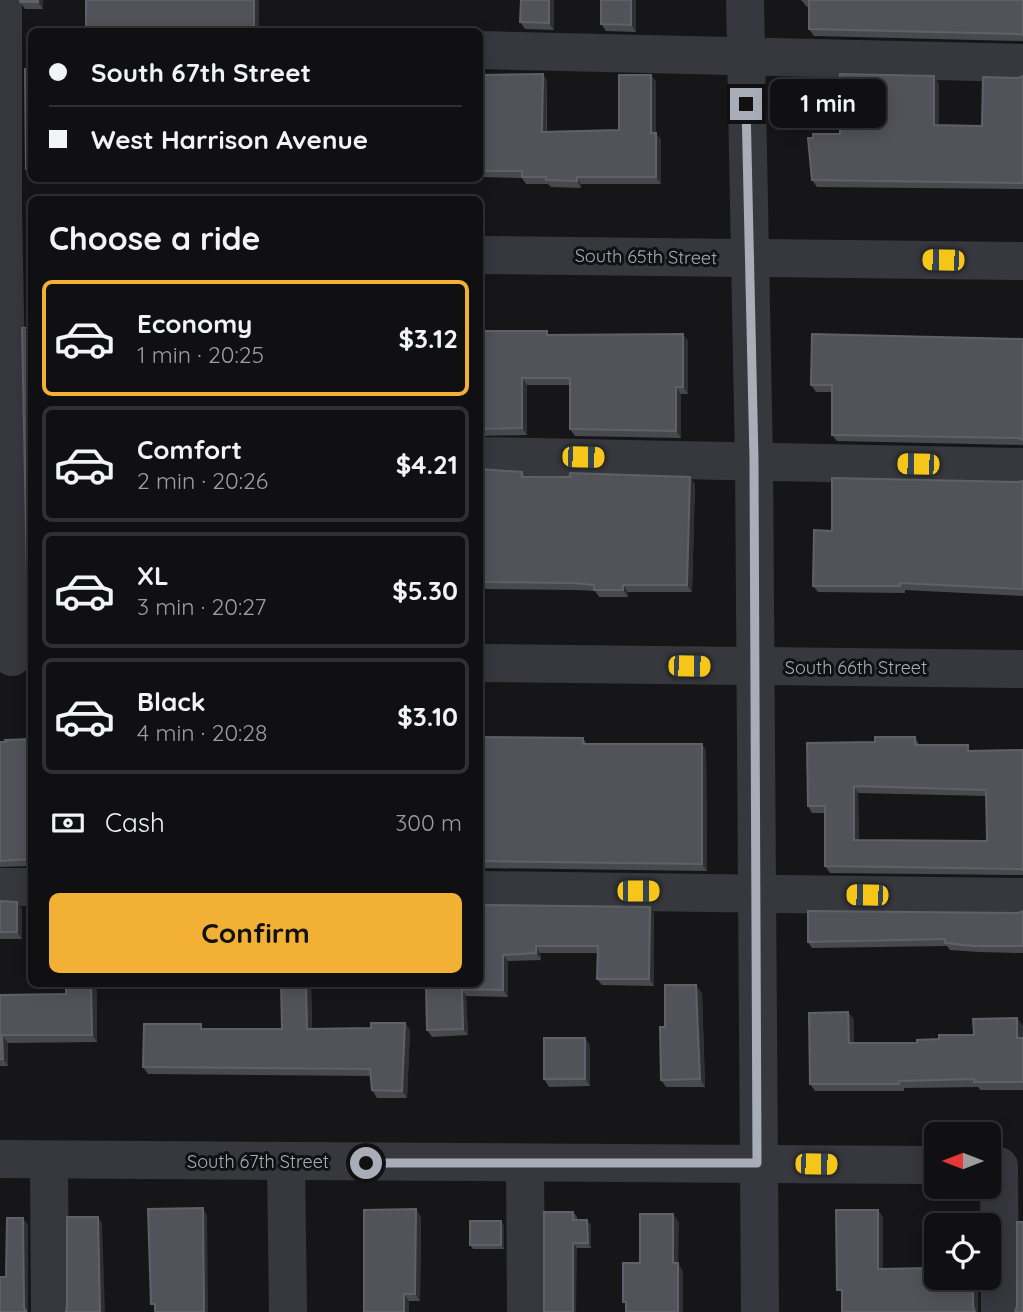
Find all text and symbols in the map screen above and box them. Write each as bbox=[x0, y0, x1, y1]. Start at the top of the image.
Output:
text: South 67th Street bbox=[91, 56, 311, 89]
callout: 1 min bbox=[770, 80, 886, 128]
route end bbox=[730, 88, 762, 120]
text: 1 min bbox=[800, 89, 856, 118]
text: West Harrison Avenue bbox=[91, 123, 368, 156]
text: Choose a ride bbox=[49, 218, 261, 258]
street label: South 65th Street bbox=[575, 244, 717, 269]
car bbox=[922, 249, 965, 271]
icon: car bbox=[53, 307, 116, 370]
text: Economy bbox=[137, 307, 252, 340]
text: $3.12 bbox=[398, 322, 458, 355]
text: 1 min · 20:25 bbox=[137, 340, 264, 369]
icon: car bbox=[53, 433, 116, 496]
text: Comfort bbox=[137, 433, 242, 466]
car bbox=[562, 446, 605, 468]
text: $4.21 bbox=[396, 448, 458, 481]
car bbox=[897, 453, 940, 475]
text: 2 min · 20:26 bbox=[137, 466, 268, 495]
icon: car bbox=[53, 559, 116, 622]
text: XL bbox=[137, 559, 169, 592]
text: $5.30 bbox=[392, 574, 458, 607]
text: 3 min · 20:27 bbox=[137, 592, 266, 621]
car bbox=[668, 655, 711, 677]
street label: South 66th Street bbox=[785, 656, 927, 679]
icon: car bbox=[53, 685, 116, 748]
text: Black bbox=[137, 685, 206, 718]
text: $3.10 bbox=[397, 700, 458, 733]
text: 4 min · 20:28 bbox=[137, 718, 268, 747]
icon: cash bbox=[49, 804, 87, 842]
text: Cash bbox=[105, 806, 165, 839]
text: 300 m bbox=[395, 808, 462, 837]
car bbox=[618, 881, 660, 902]
car bbox=[846, 884, 889, 906]
button: Confirm bbox=[49, 893, 462, 973]
north arrow bbox=[924, 1122, 1001, 1199]
map controls bbox=[924, 1122, 1001, 1290]
route start bbox=[350, 1147, 382, 1179]
street label: South 67th Street bbox=[187, 1150, 329, 1173]
car bbox=[795, 1153, 838, 1175]
button: locate bbox=[924, 1213, 1001, 1290]

